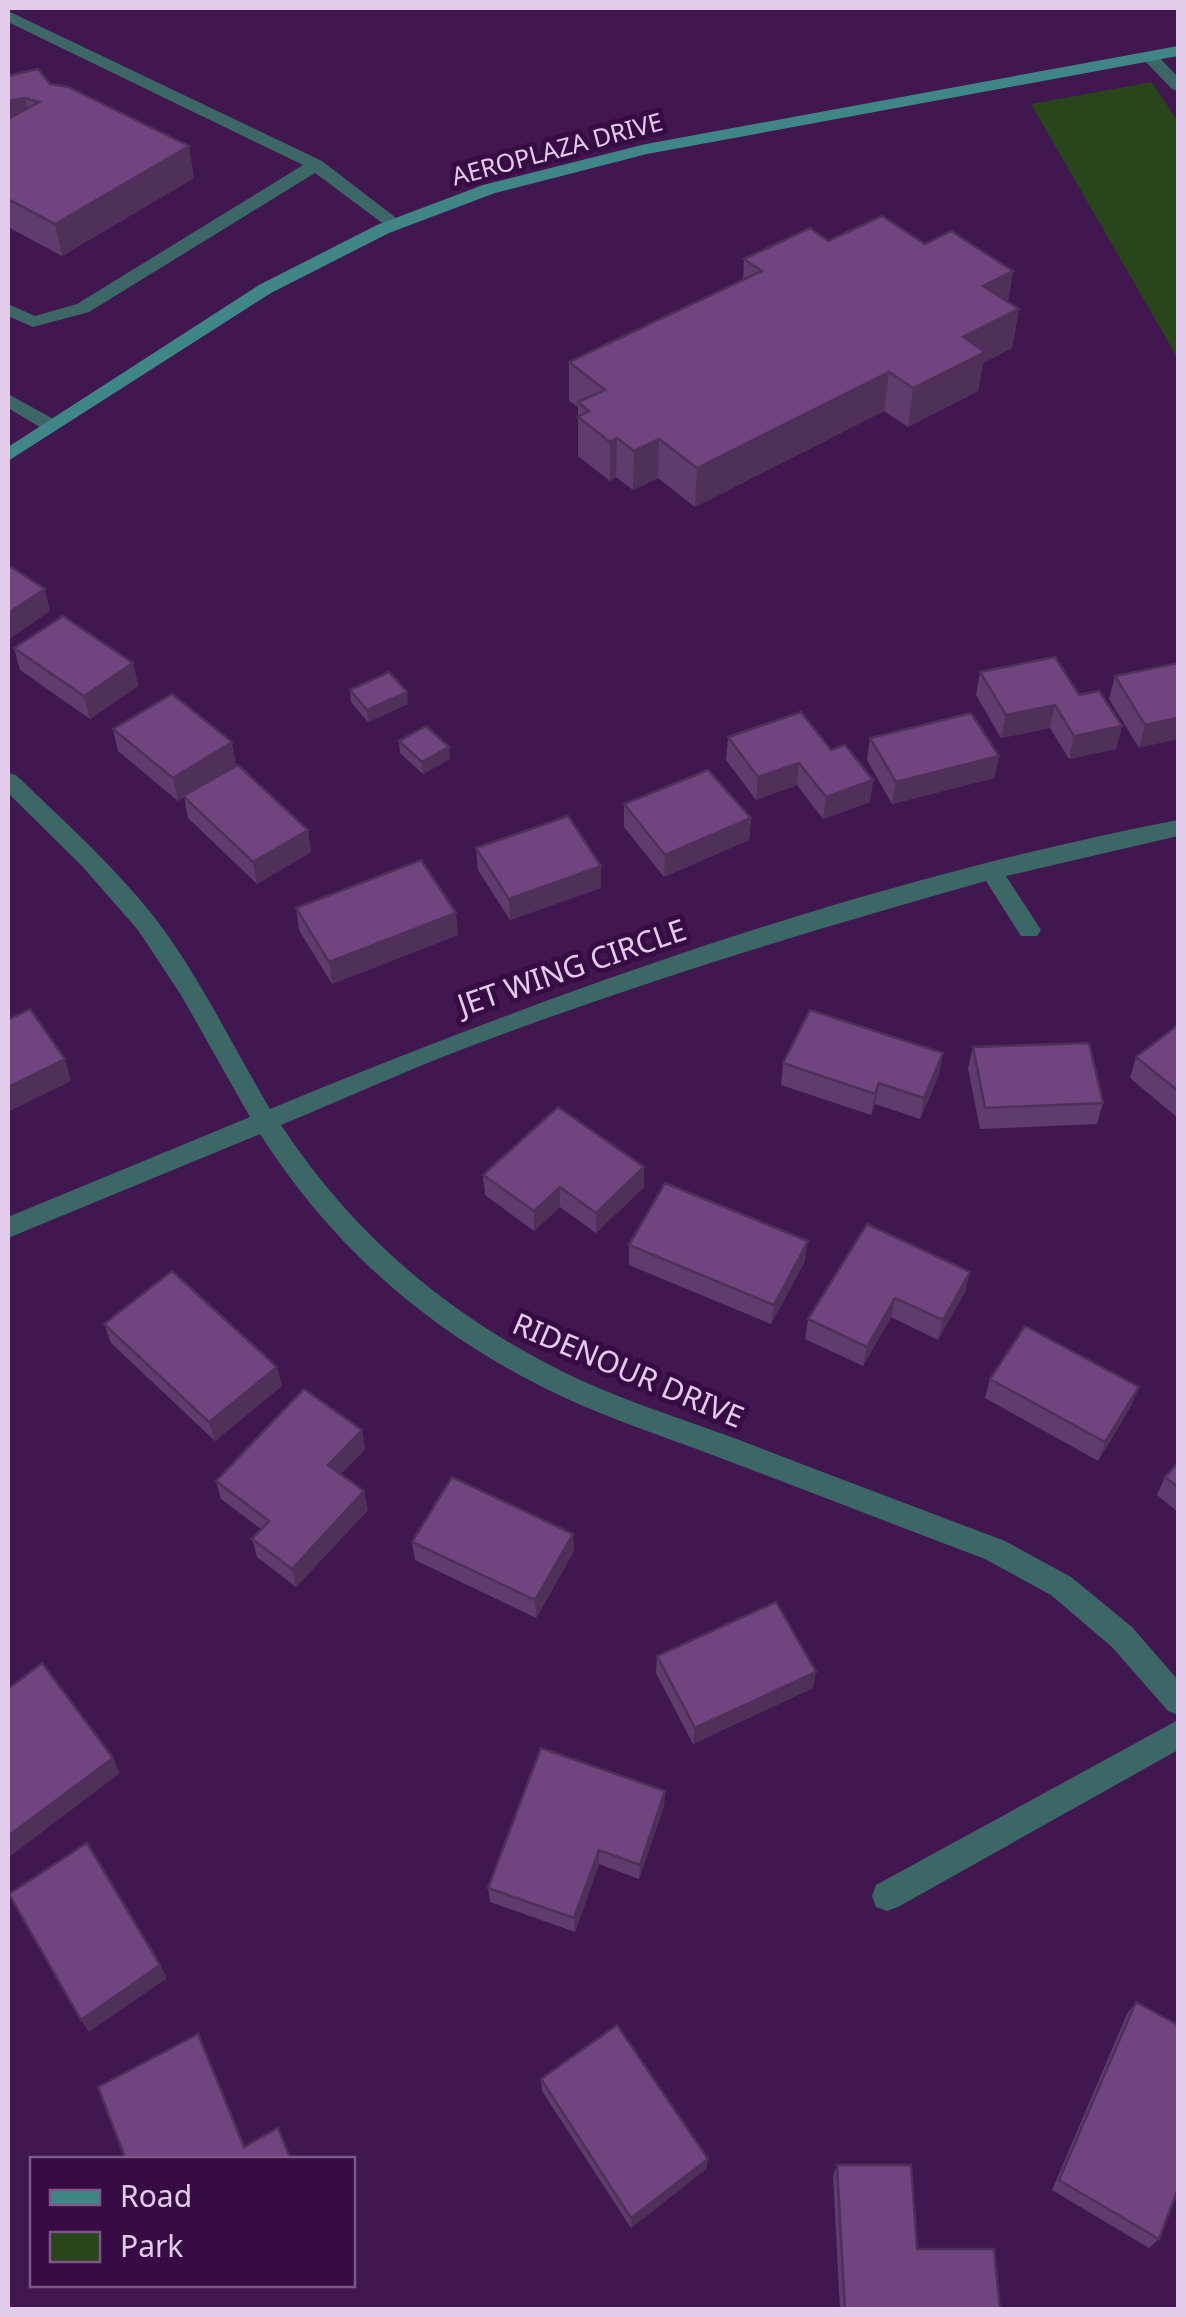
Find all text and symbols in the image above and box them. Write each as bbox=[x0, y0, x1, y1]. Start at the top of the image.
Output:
street label: AEROPLAZA DRIVE bbox=[447, 104, 666, 193]
street label: JET WING CIRCLE bbox=[449, 908, 691, 1026]
street label: RIDENOUR DRIVE bbox=[507, 1302, 750, 1437]
legend bbox=[30, 2157, 355, 2287]
text: Road bbox=[120, 2175, 192, 2216]
text: Park bbox=[120, 2225, 183, 2266]

